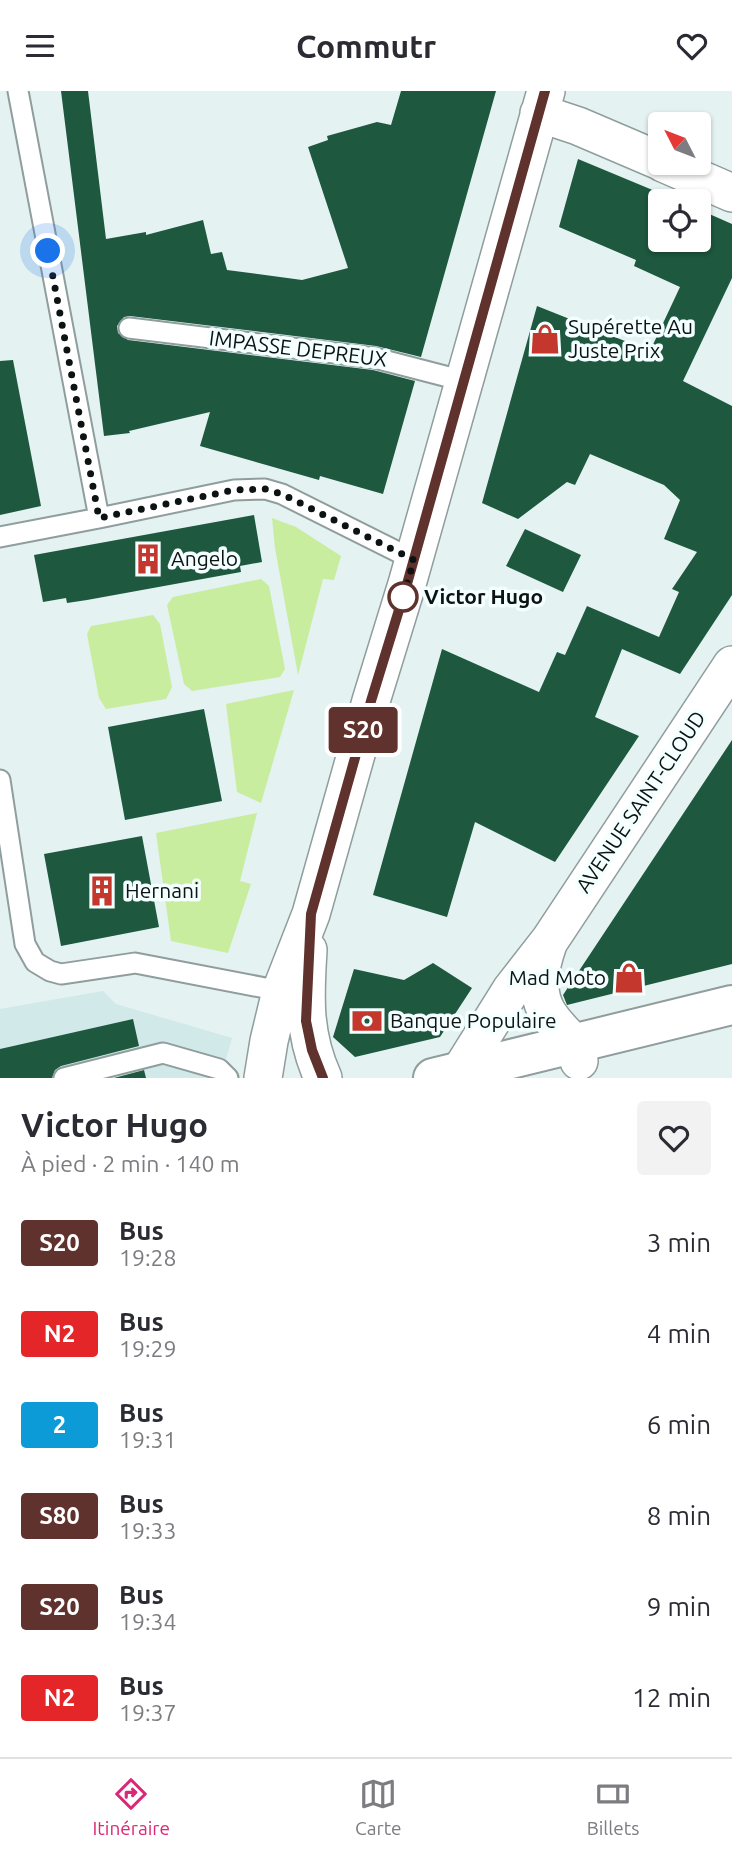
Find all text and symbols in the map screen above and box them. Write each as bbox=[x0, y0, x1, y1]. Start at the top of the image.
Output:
icon: menu bbox=[21, 27, 59, 65]
icon: heart bbox=[673, 27, 711, 65]
text: Commutr bbox=[296, 28, 436, 64]
north arrow bbox=[648, 112, 710, 175]
map controls bbox=[648, 112, 711, 252]
button: locate bbox=[648, 189, 711, 252]
your location bbox=[30, 233, 65, 268]
place label: Supérette Au Juste Prix bbox=[568, 314, 693, 362]
shop icon: Supérette Au Juste Prix bbox=[528, 322, 562, 356]
street label: IMPASSE DEPREUX bbox=[208, 325, 388, 371]
building icon: Angelo bbox=[131, 542, 165, 576]
place label: Angelo bbox=[171, 546, 238, 570]
marker: Victor Hugo bbox=[388, 582, 418, 612]
place label: Victor Hugo bbox=[424, 584, 543, 608]
street label: AVENUE SAINT-CLOUD bbox=[570, 706, 710, 897]
line badge: S20 bbox=[323, 707, 403, 753]
text: S20 bbox=[343, 716, 383, 743]
building icon: Hernani bbox=[85, 874, 119, 908]
place label: Hernani bbox=[125, 878, 199, 902]
shop icon: Mad Moto bbox=[612, 961, 646, 995]
place label: Mad Moto bbox=[509, 965, 606, 989]
bank icon: Banque Populaire bbox=[350, 1004, 384, 1038]
place label: Banque Populaire bbox=[390, 1008, 557, 1032]
button: heart bbox=[637, 1101, 711, 1175]
text: Victor Hugo bbox=[21, 1106, 208, 1143]
text: À pied · 2 min · 140 m bbox=[21, 1151, 240, 1176]
text: Bus bbox=[119, 1216, 164, 1245]
text: 3 min bbox=[647, 1228, 711, 1257]
text: S20 bbox=[39, 1229, 80, 1256]
text: 19:28 bbox=[119, 1245, 177, 1270]
text: Bus bbox=[119, 1307, 164, 1336]
text: 4 min bbox=[647, 1319, 711, 1348]
text: N2 bbox=[44, 1320, 75, 1347]
text: 19:29 bbox=[119, 1336, 177, 1361]
text: Bus bbox=[119, 1398, 164, 1427]
text: 6 min bbox=[647, 1410, 711, 1439]
text: 2 bbox=[53, 1411, 66, 1438]
text: 19:31 bbox=[119, 1427, 177, 1452]
text: Bus bbox=[119, 1489, 164, 1518]
text: 8 min bbox=[647, 1501, 711, 1530]
text: S80 bbox=[39, 1502, 80, 1529]
text: 19:33 bbox=[119, 1518, 177, 1543]
text: Bus bbox=[119, 1580, 164, 1609]
text: 9 min bbox=[647, 1592, 711, 1621]
text: S20 bbox=[39, 1593, 80, 1620]
text: 19:34 bbox=[119, 1609, 177, 1634]
text: Bus bbox=[119, 1671, 164, 1700]
text: 12 min bbox=[632, 1683, 711, 1712]
text: N2 bbox=[44, 1684, 75, 1711]
text: 19:37 bbox=[119, 1700, 177, 1725]
tab: Itinéraire bbox=[93, 1775, 170, 1839]
tab: Carte bbox=[355, 1775, 402, 1839]
tab: Billets bbox=[587, 1775, 639, 1839]

